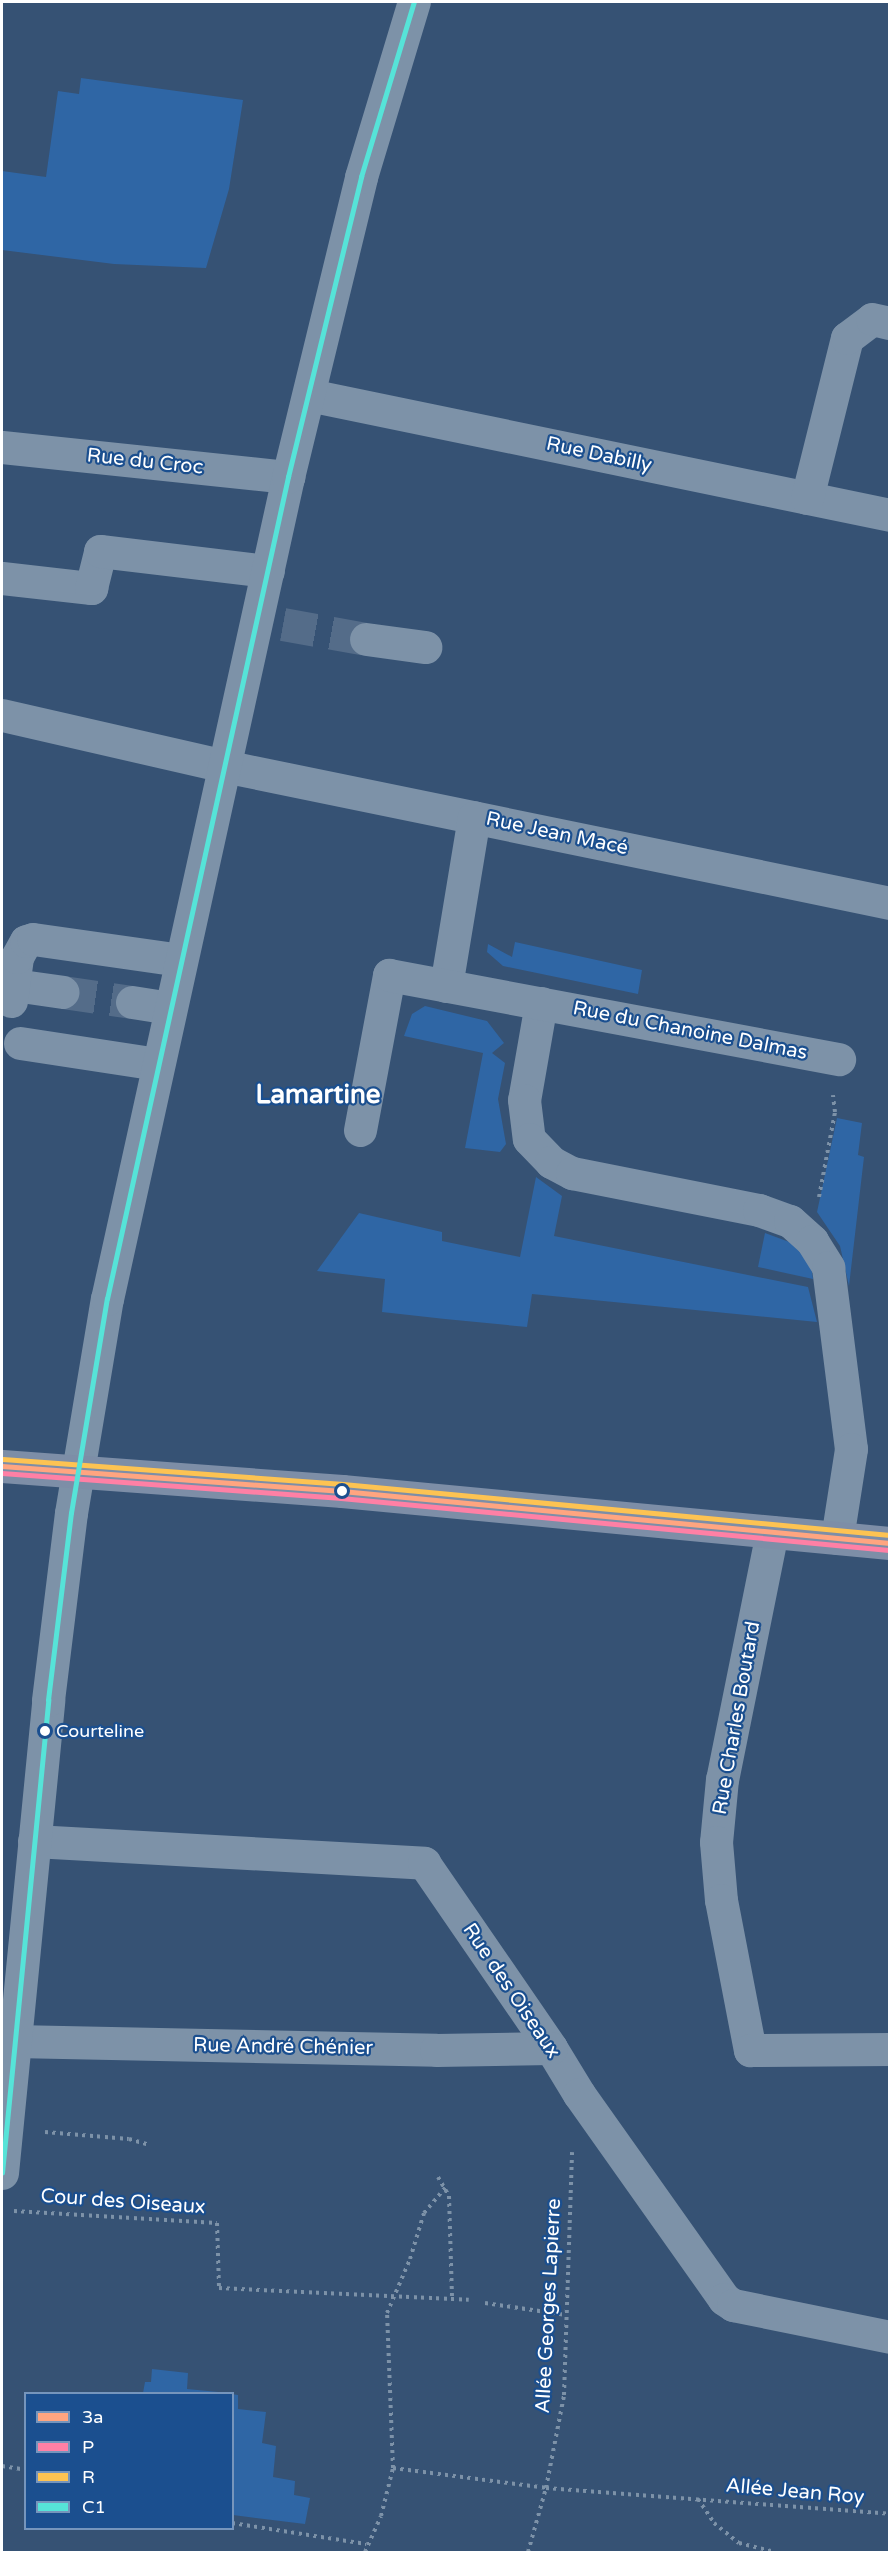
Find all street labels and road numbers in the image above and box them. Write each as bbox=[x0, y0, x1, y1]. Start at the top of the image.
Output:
street label: Rue Dabilly bbox=[544, 432, 654, 478]
street label: Rue du Croc bbox=[86, 444, 204, 480]
street label: Rue Jean Macé bbox=[484, 807, 630, 861]
street label: Rue du Chanoine Dalmas bbox=[571, 996, 809, 1066]
street label: Rue Charles Boutard bbox=[708, 1619, 766, 1817]
street label: Rue des Oiseaux bbox=[457, 1919, 565, 2063]
street label: Rue André Chénier bbox=[193, 2033, 373, 2061]
street label: Cour des Oiseaux bbox=[40, 2184, 206, 2220]
street label: Allée Georges Lapierre bbox=[531, 2198, 567, 2414]
street label: Allée Jean Roy bbox=[725, 2474, 865, 2510]

